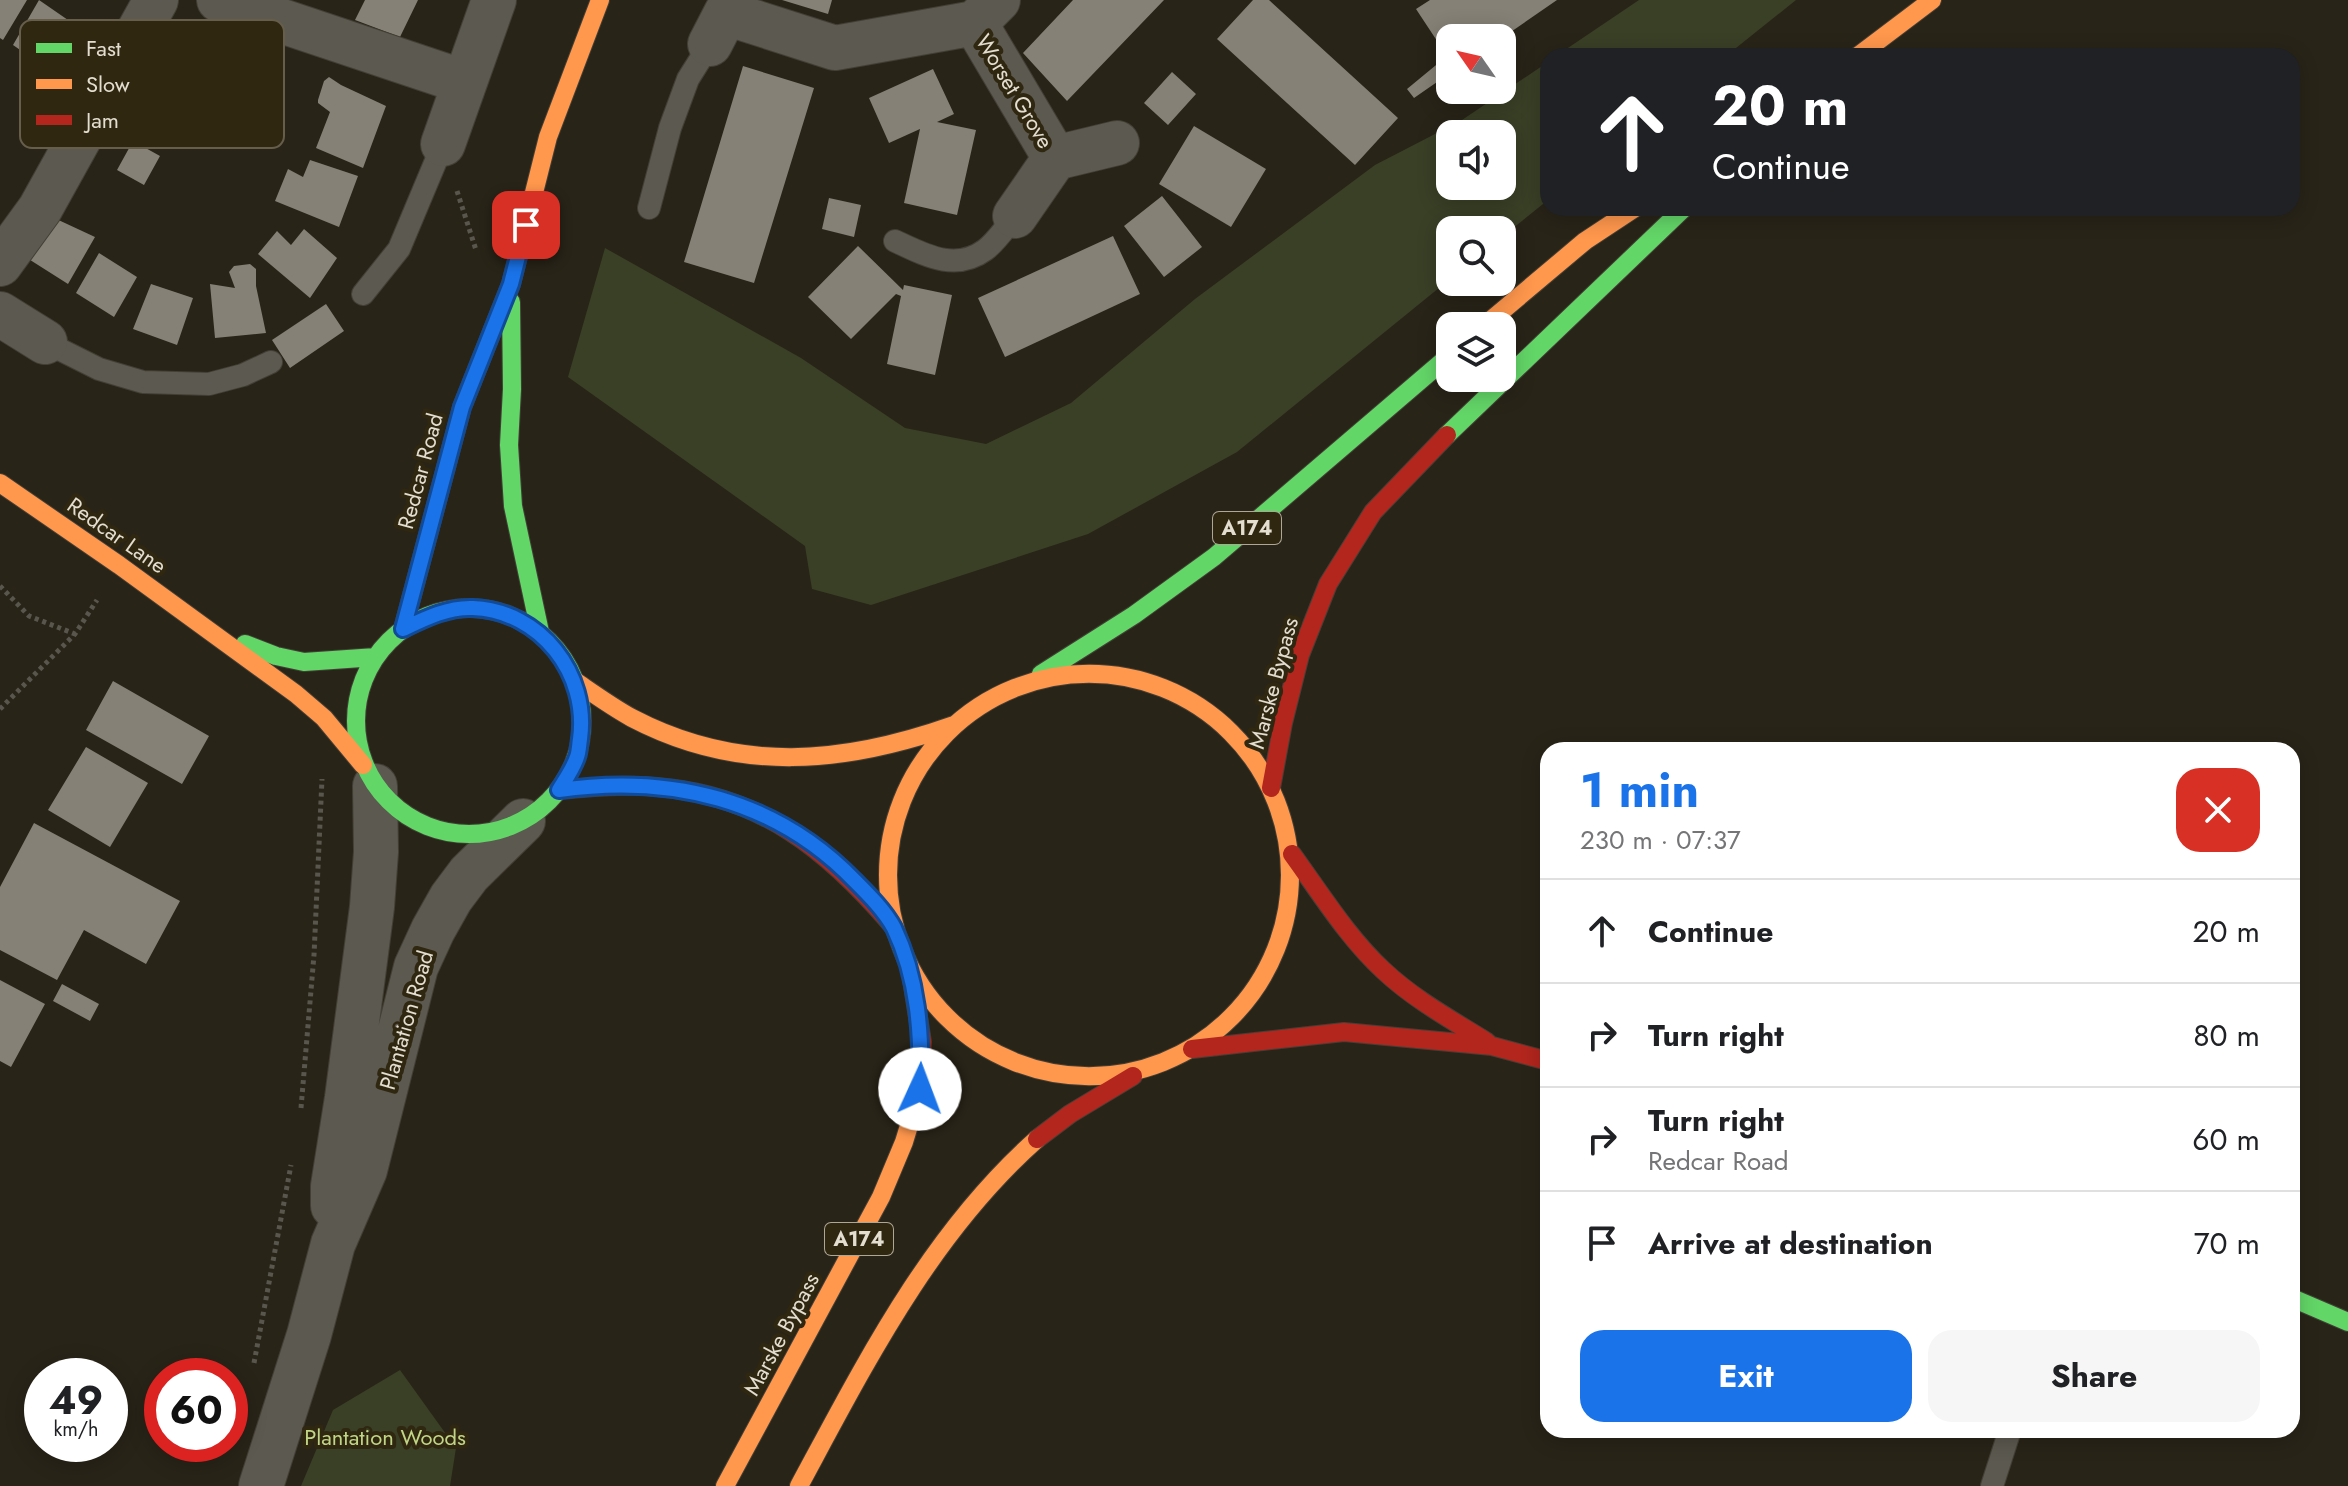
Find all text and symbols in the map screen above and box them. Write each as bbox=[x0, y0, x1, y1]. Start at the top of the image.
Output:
legend bbox=[20, 20, 284, 148]
north arrow bbox=[1436, 24, 1516, 104]
map controls bbox=[1436, 24, 1516, 392]
street label: Worset Grove bbox=[968, 28, 1062, 154]
text: Fast bbox=[86, 32, 122, 64]
text: 20 m bbox=[1712, 65, 1849, 146]
text: Slow bbox=[86, 68, 130, 100]
icon: ahead bbox=[1580, 80, 1684, 184]
text: Jam bbox=[83, 104, 119, 136]
button: sound bbox=[1436, 120, 1516, 200]
text: Continue bbox=[1712, 140, 1850, 192]
pin bbox=[492, 191, 560, 259]
icon: arrive bbox=[504, 203, 548, 247]
button: search bbox=[1436, 216, 1516, 296]
button: layers bbox=[1436, 312, 1516, 392]
street label: Redcar Road bbox=[389, 409, 451, 533]
street label: Redcar Lane bbox=[61, 489, 173, 581]
road number: A174 bbox=[1213, 512, 1281, 544]
street label: Marske Bypass bbox=[1240, 614, 1306, 752]
text: 1 min bbox=[1580, 756, 1699, 825]
button: close bbox=[2176, 768, 2260, 852]
text: 230 m · 07:37 bbox=[1580, 821, 1741, 859]
icon: ahead bbox=[1580, 909, 1624, 953]
text: Continue bbox=[1648, 910, 1774, 953]
text: 20 m bbox=[2193, 910, 2260, 953]
street label: Plantation Road bbox=[371, 947, 441, 1093]
icon: right bbox=[1580, 1013, 1624, 1057]
text: Turn right bbox=[1648, 1014, 1784, 1057]
text: 80 m bbox=[2193, 1014, 2260, 1057]
position arrow bbox=[878, 1047, 962, 1131]
text: Turn right bbox=[1648, 1099, 1784, 1142]
icon: right bbox=[1580, 1117, 1624, 1161]
text: 60 m bbox=[2192, 1118, 2260, 1161]
text: Redcar Road bbox=[1648, 1142, 1789, 1180]
icon: arrive bbox=[1580, 1221, 1624, 1265]
text: Arrive at destination bbox=[1648, 1222, 1933, 1265]
text: 70 m bbox=[2194, 1222, 2260, 1265]
road number: A174 bbox=[825, 1223, 893, 1255]
street label: Marske Bypass bbox=[735, 1267, 827, 1401]
button: Exit bbox=[1580, 1330, 1912, 1422]
button: Share bbox=[1928, 1330, 2260, 1422]
speed limit sign: 60 bbox=[144, 1358, 248, 1462]
text: 49 bbox=[49, 1371, 103, 1429]
text: km/h bbox=[53, 1415, 99, 1444]
park label: Plantation Woods bbox=[304, 1421, 466, 1453]

